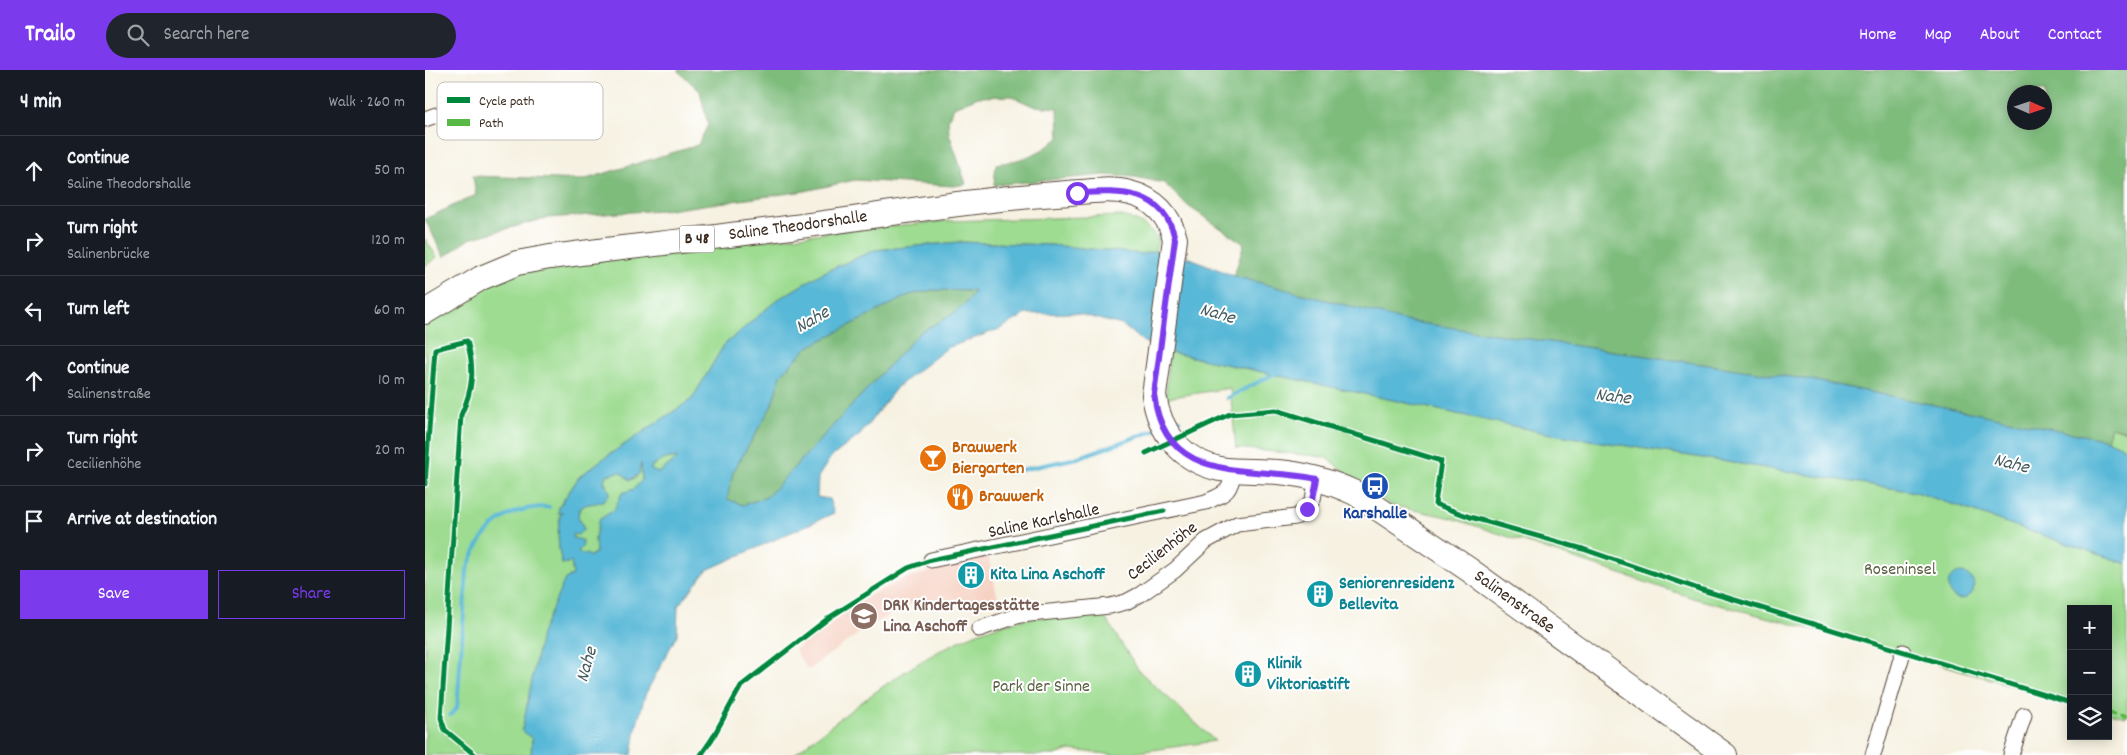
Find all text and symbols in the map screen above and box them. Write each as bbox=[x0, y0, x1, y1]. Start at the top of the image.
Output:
search box bbox=[106, 13, 456, 58]
text: Trailo bbox=[25, 18, 76, 52]
icon: search bbox=[124, 21, 152, 49]
text: Search here bbox=[164, 22, 249, 49]
text: Home bbox=[1859, 23, 1896, 48]
text: Map bbox=[1924, 23, 1952, 48]
text: About bbox=[1980, 23, 2020, 48]
text: Contact bbox=[2048, 23, 2102, 48]
legend bbox=[437, 82, 603, 140]
north arrow bbox=[2007, 85, 2052, 130]
text: 4 min bbox=[20, 88, 62, 118]
text: Walk · 260 m bbox=[329, 91, 405, 114]
text: Cycle path bbox=[479, 92, 535, 112]
text: Path bbox=[479, 114, 504, 134]
text: Continue bbox=[67, 146, 129, 173]
icon: ahead bbox=[20, 157, 48, 185]
text: 50 m bbox=[374, 159, 405, 182]
text: Saline Theodorshalle bbox=[67, 173, 191, 196]
route start bbox=[1066, 182, 1089, 205]
street label: Saline Theodorshalle bbox=[727, 204, 869, 248]
text: Turn right bbox=[67, 216, 138, 243]
road number: B 48 bbox=[679, 226, 715, 252]
icon: right bbox=[20, 227, 48, 255]
text: 120 m bbox=[371, 229, 405, 252]
text: Salinenbrücke bbox=[67, 243, 150, 266]
icon: left bbox=[20, 297, 48, 325]
text: Turn left bbox=[67, 297, 130, 324]
water label: Nahe bbox=[1196, 297, 1239, 333]
text: 60 m bbox=[374, 299, 405, 322]
water label: Nahe bbox=[791, 300, 836, 342]
text: Continue bbox=[67, 356, 129, 383]
icon: ahead bbox=[20, 367, 48, 395]
text: 10 m bbox=[378, 369, 405, 392]
water label: Nahe bbox=[1594, 382, 1634, 414]
text: Salinenstraße bbox=[67, 383, 151, 406]
text: Turn right bbox=[67, 426, 138, 453]
place label: Brauwerk Biergarten bbox=[952, 436, 1024, 482]
icon: right bbox=[20, 437, 48, 465]
text: 20 m bbox=[375, 439, 405, 462]
bar icon: Brauwerk Biergarten bbox=[918, 443, 948, 473]
water label: Nahe bbox=[1991, 448, 2033, 483]
text: Cecilienhöhe bbox=[67, 453, 141, 476]
bus stop icon: Karshalle bbox=[1360, 471, 1390, 501]
restaurant icon: Brauwerk bbox=[945, 482, 975, 512]
place label: Brauwerk bbox=[979, 485, 1045, 510]
street label: Saline Karlshalle bbox=[986, 498, 1102, 546]
route end bbox=[1296, 498, 1319, 521]
place label: Karshalle bbox=[1343, 502, 1407, 527]
icon: arrive bbox=[20, 507, 48, 535]
text: Arrive at destination bbox=[67, 507, 217, 534]
street label: Cecilienhöhe bbox=[1122, 516, 1204, 588]
park label: Roseninsel bbox=[1864, 558, 1937, 583]
building icon: Kita Lina Aschoff bbox=[956, 560, 986, 590]
place label: Kita Lina Aschoff bbox=[990, 563, 1105, 588]
street label: Salinenstraße bbox=[1468, 564, 1560, 640]
button: Save bbox=[20, 570, 208, 619]
button: Share bbox=[218, 570, 405, 619]
place label: Seniorenresidenz Bellevita bbox=[1339, 572, 1455, 618]
building icon: Seniorenresidenz Bellevita bbox=[1305, 579, 1335, 609]
place label: DRK Kindertagesstätte Lina Aschoff bbox=[883, 594, 1039, 640]
school or university icon: DRK Kindertagesstätte Lina Aschoff bbox=[849, 601, 879, 631]
map controls bbox=[2067, 605, 2112, 740]
button: + bbox=[2067, 605, 2112, 650]
water label: Nahe bbox=[570, 643, 606, 686]
button: − bbox=[2067, 650, 2112, 695]
place label: Klinik Viktoriastift bbox=[1267, 652, 1350, 698]
building icon: Klinik Viktoriastift bbox=[1233, 659, 1263, 689]
park label: Park der Sinne bbox=[992, 675, 1090, 700]
button: layers bbox=[2067, 695, 2112, 740]

